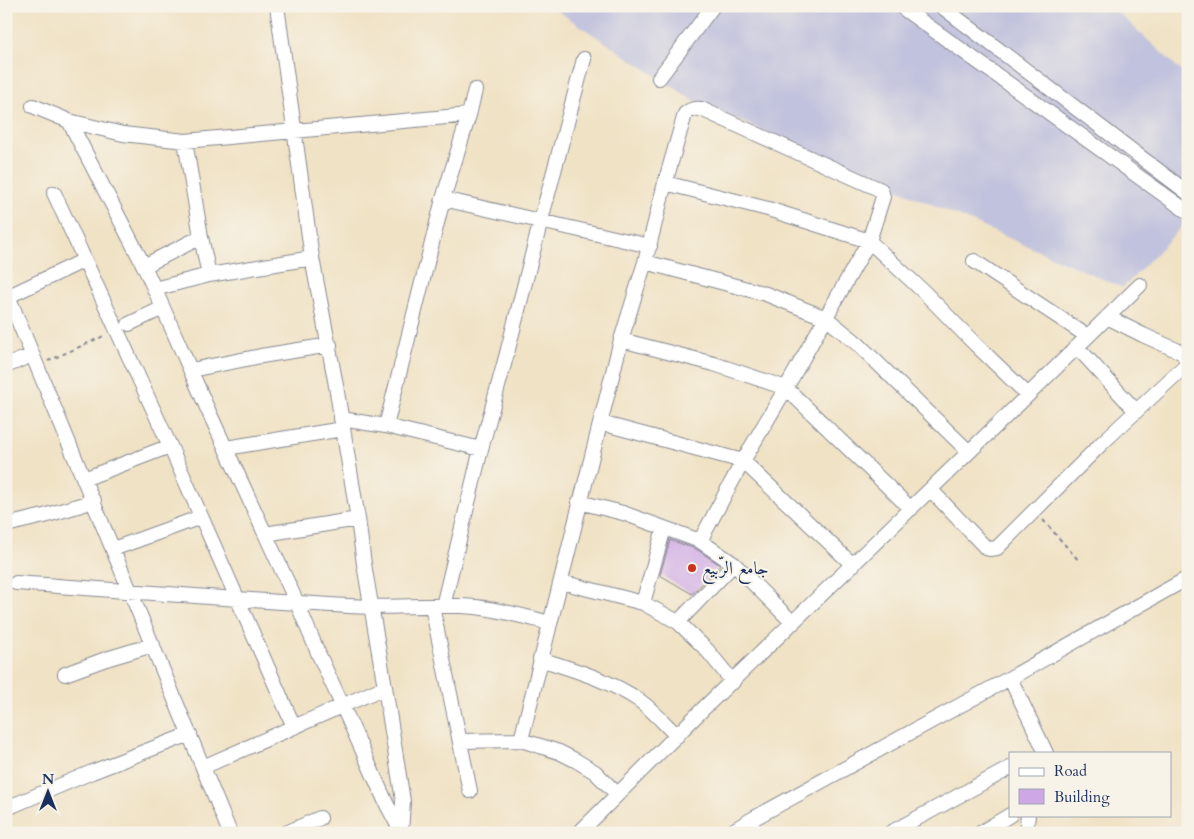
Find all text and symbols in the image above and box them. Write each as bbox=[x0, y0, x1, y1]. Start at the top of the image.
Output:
place label: جامع الرّبيع bbox=[702, 556, 769, 584]
marker: جامع الرّبيع bbox=[686, 562, 698, 574]
legend bbox=[1009, 752, 1172, 816]
text: Road bbox=[1054, 761, 1087, 781]
north arrow bbox=[22, 766, 72, 816]
text: N bbox=[42, 770, 54, 789]
text: Building bbox=[1054, 787, 1110, 807]

